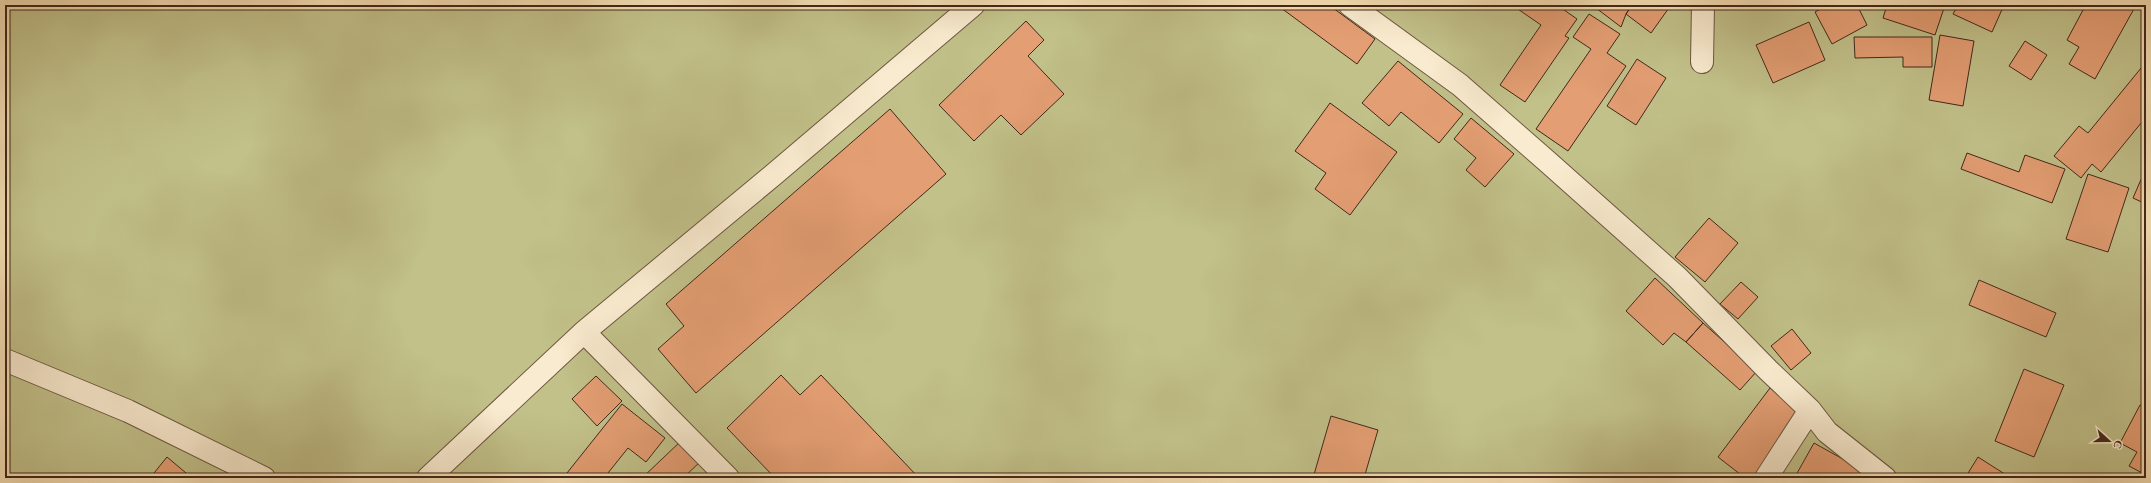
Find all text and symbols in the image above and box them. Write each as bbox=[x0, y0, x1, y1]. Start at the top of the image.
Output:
north arrow bbox=[2089, 421, 2129, 461]
text: С bbox=[2110, 438, 2126, 451]

